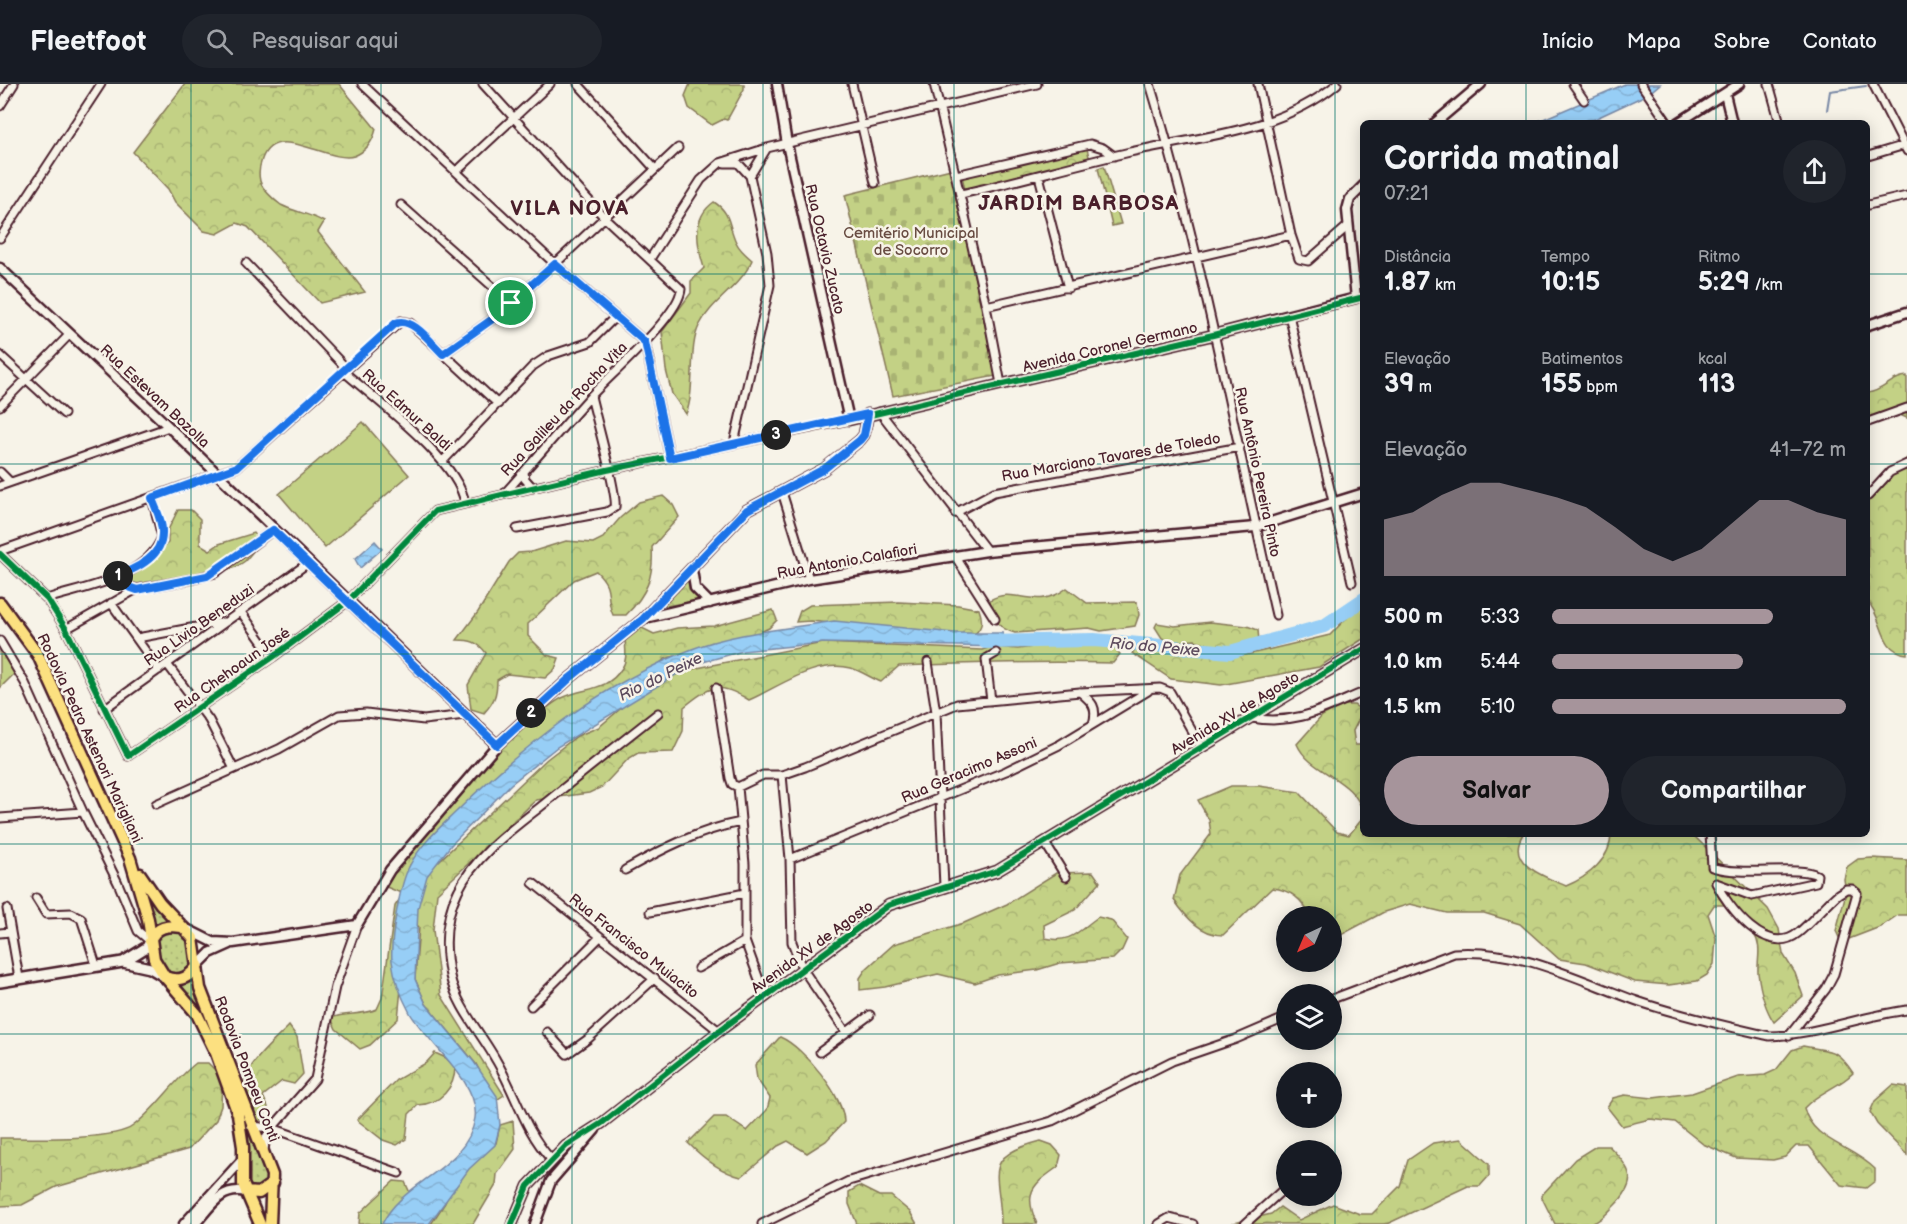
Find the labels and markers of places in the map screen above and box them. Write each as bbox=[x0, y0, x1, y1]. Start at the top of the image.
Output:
pin bbox=[485, 277, 536, 328]
pin: 3 bbox=[761, 420, 791, 450]
pin: 1 bbox=[103, 561, 133, 591]
pin: 2 bbox=[516, 698, 546, 728]

